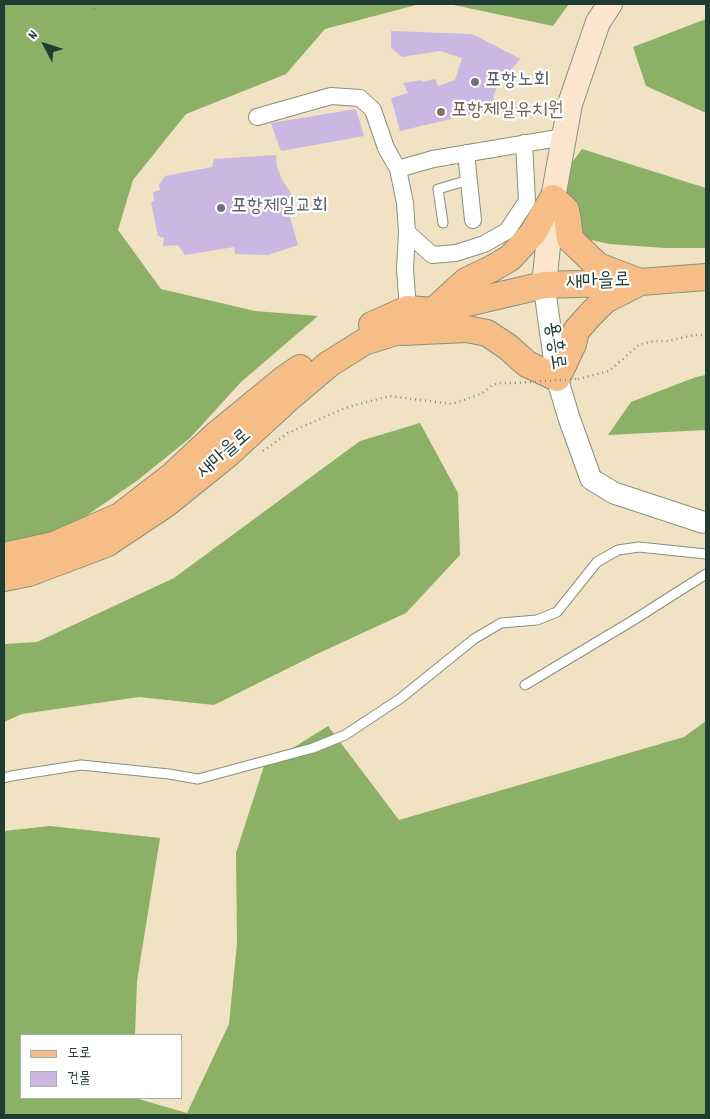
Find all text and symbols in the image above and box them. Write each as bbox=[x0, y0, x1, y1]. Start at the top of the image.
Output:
north arrow bbox=[20, 20, 70, 70]
text: N bbox=[24, 26, 43, 44]
place label: 포항노회 bbox=[485, 70, 549, 94]
marker: 포항노회 bbox=[469, 76, 481, 88]
place label: 포항제일유치원 bbox=[451, 100, 564, 124]
marker: 포항제일유치원 bbox=[435, 106, 447, 118]
place label: 포항제일교회 bbox=[231, 196, 328, 220]
marker: 포항제일교회 bbox=[215, 202, 227, 214]
street label: 새마을로 bbox=[565, 270, 631, 296]
street label: 용흥로 bbox=[537, 320, 569, 372]
street label: 새마을로 bbox=[193, 425, 257, 485]
legend bbox=[20, 1034, 182, 1099]
text: 도로 bbox=[67, 1043, 91, 1065]
text: 건물 bbox=[67, 1068, 91, 1090]

